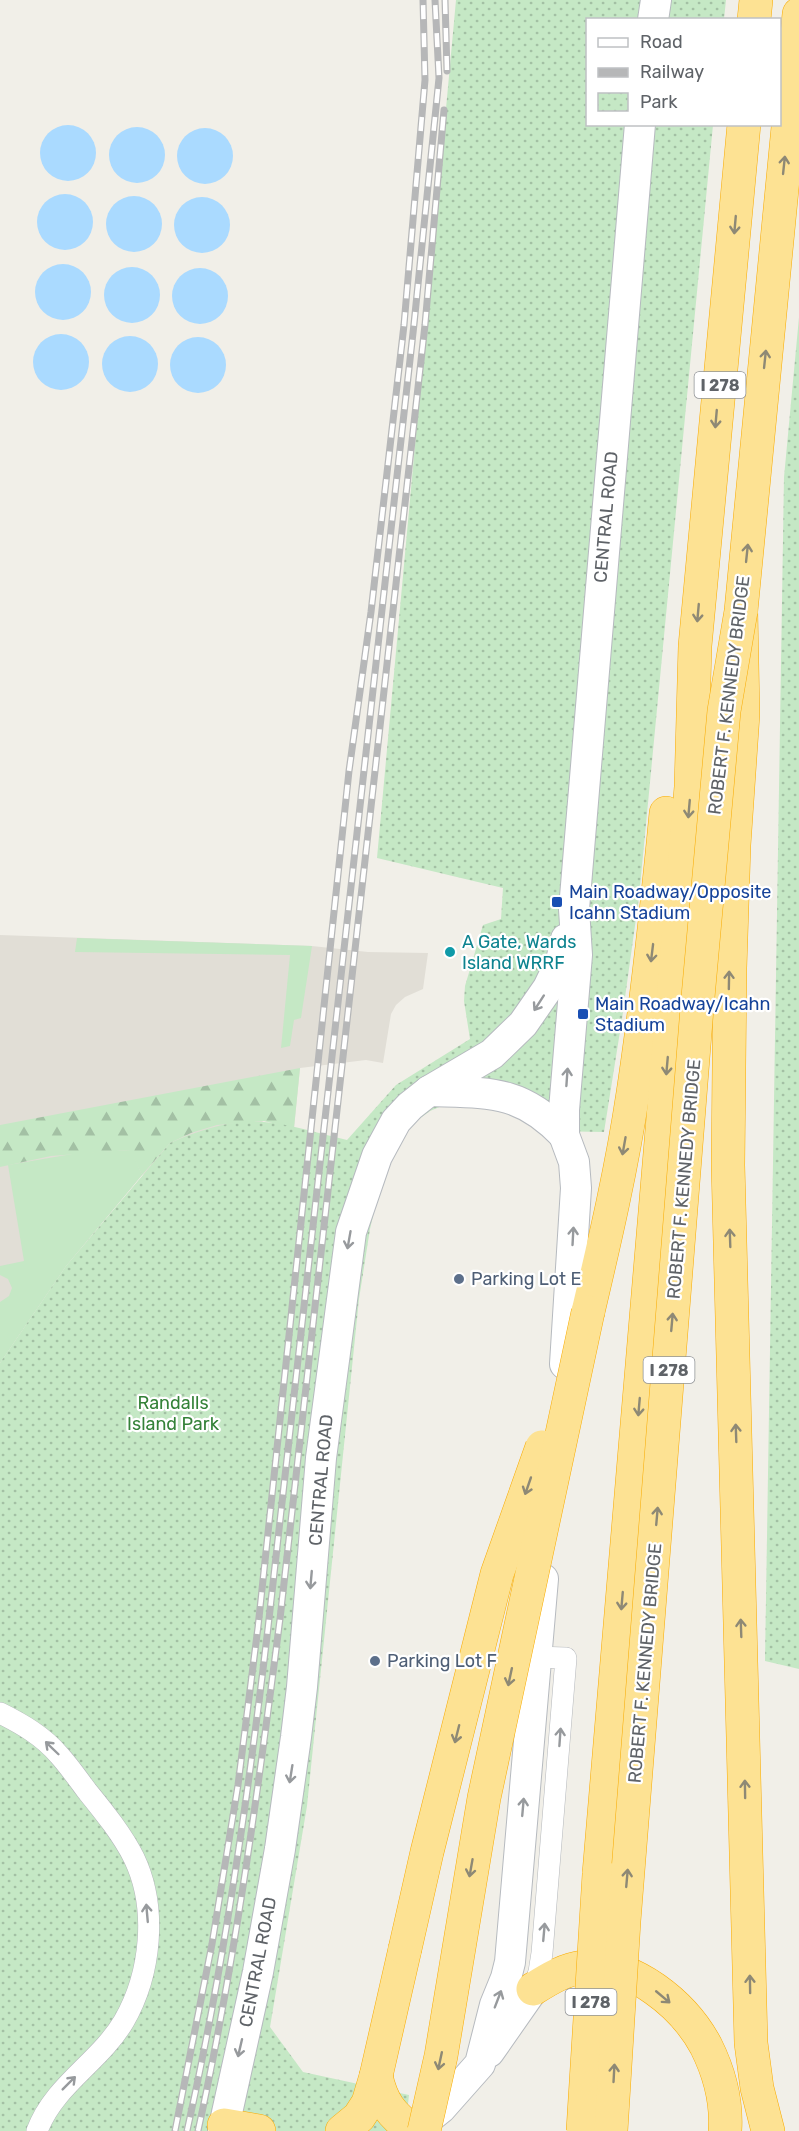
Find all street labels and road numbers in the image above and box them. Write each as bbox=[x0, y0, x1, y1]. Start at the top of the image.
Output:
road number: I 278 bbox=[694, 372, 746, 398]
street label: CENTRAL ROAD bbox=[589, 450, 623, 584]
street label: ROBERT F. KENNEDY BRIDGE bbox=[703, 574, 755, 816]
street label: ROBERT F. KENNEDY BRIDGE bbox=[663, 1058, 705, 1300]
road number: I 278 bbox=[644, 1357, 694, 1383]
street label: CENTRAL ROAD bbox=[304, 1413, 338, 1547]
street label: ROBERT F. KENNEDY BRIDGE bbox=[624, 1542, 666, 1784]
street label: CENTRAL ROAD bbox=[235, 1895, 281, 2029]
road number: I 278 bbox=[566, 1989, 616, 2015]

